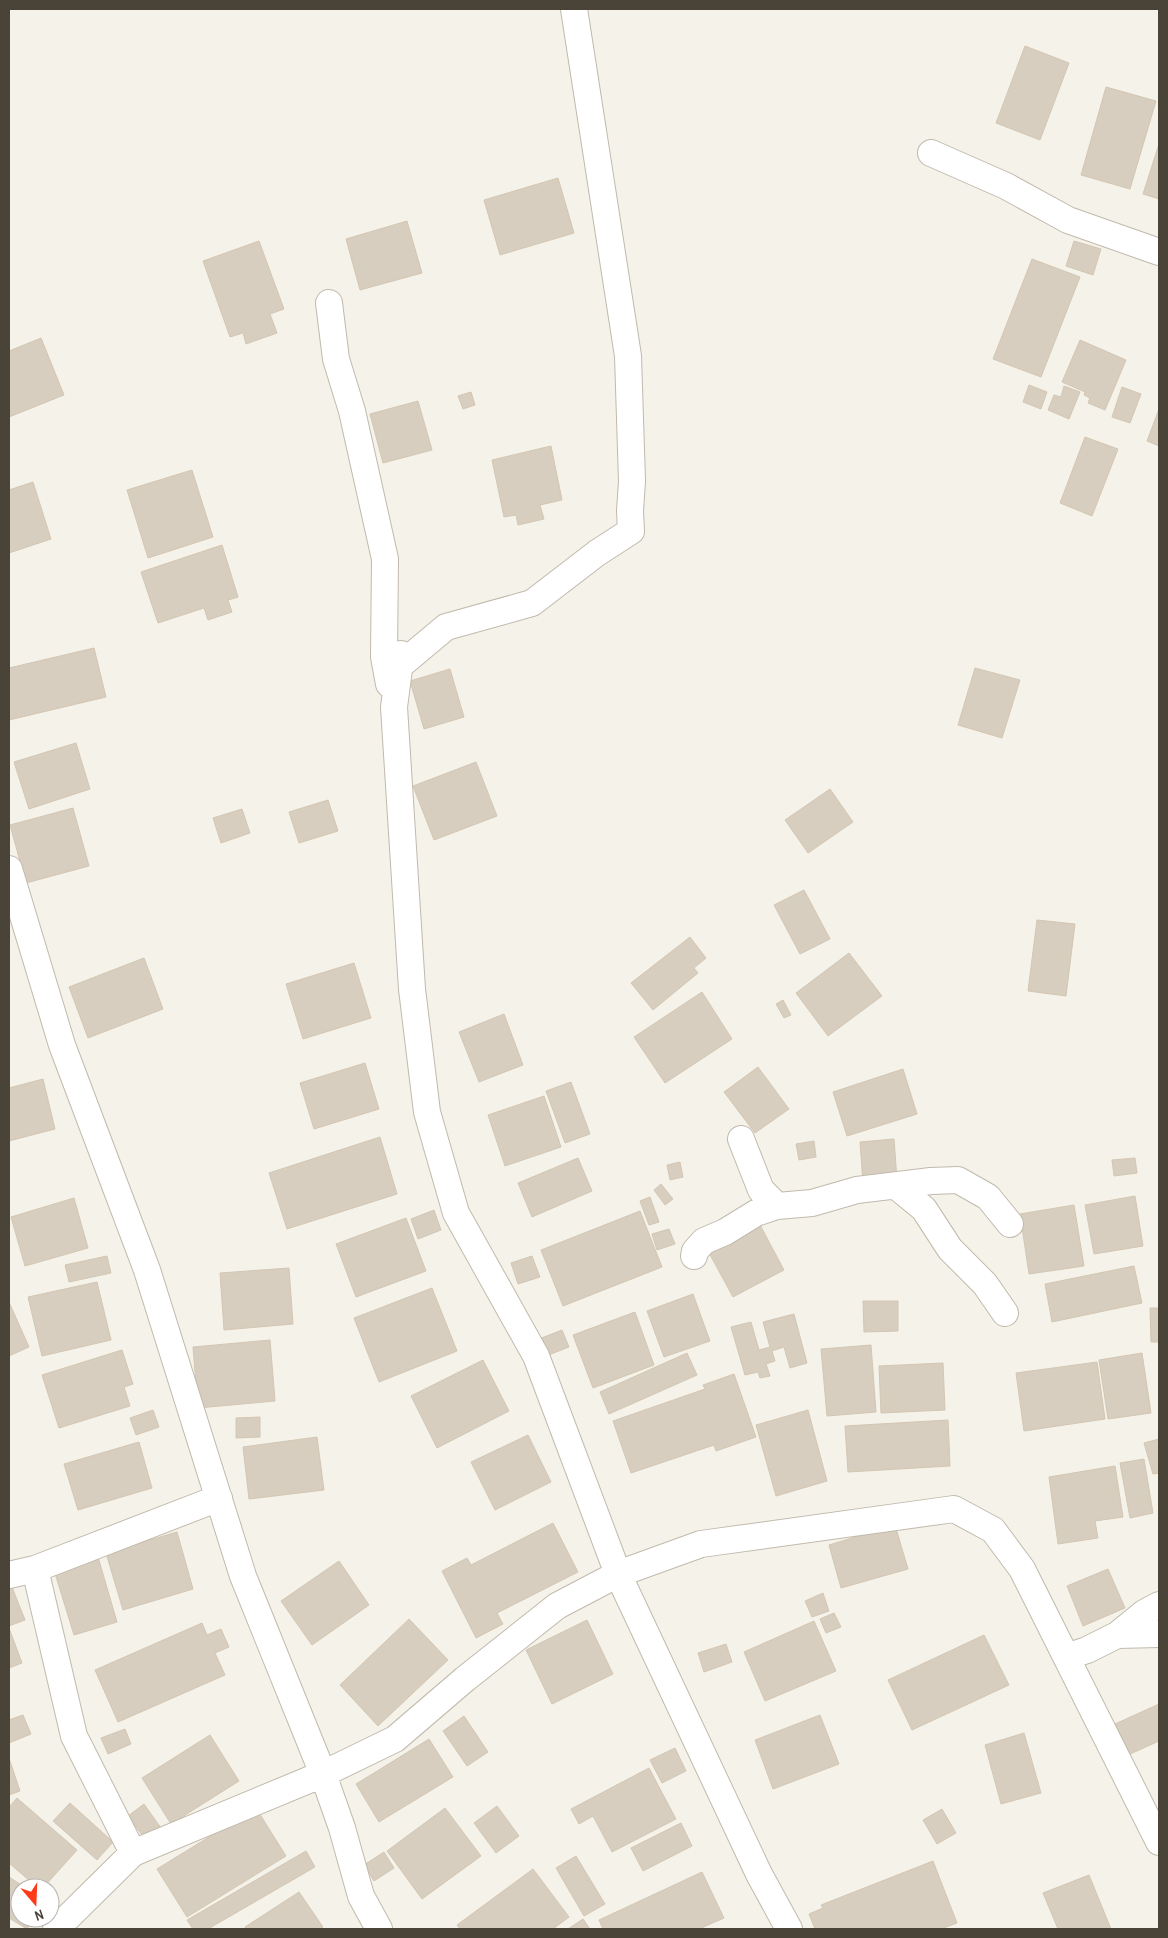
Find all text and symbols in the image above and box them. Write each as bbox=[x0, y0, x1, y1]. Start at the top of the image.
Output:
north arrow bbox=[10, 1878, 60, 1928]
text: N bbox=[32, 1905, 46, 1925]

